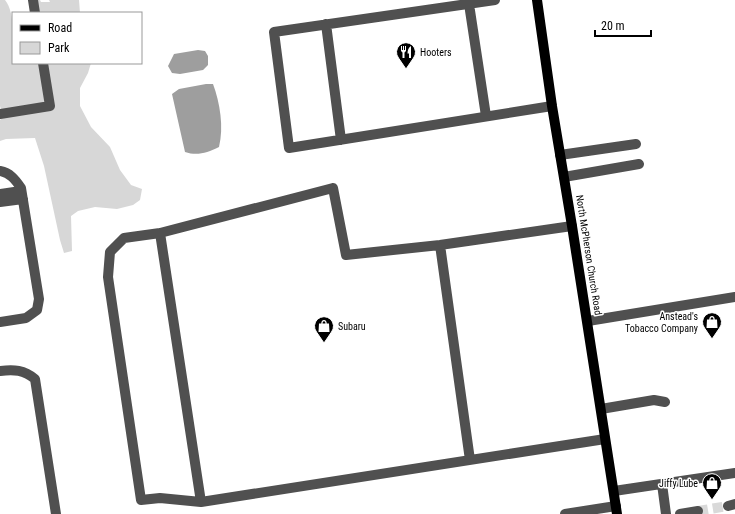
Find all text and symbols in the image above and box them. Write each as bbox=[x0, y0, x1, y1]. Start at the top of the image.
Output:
legend bbox=[12, 12, 142, 64]
scale bar bbox=[595, 12, 651, 38]
text: 20 m bbox=[601, 19, 625, 33]
text: Road bbox=[48, 21, 72, 35]
text: Park bbox=[48, 41, 70, 55]
restaurant icon: Hooters bbox=[395, 41, 417, 69]
place label: Hooters bbox=[420, 47, 452, 58]
street label: North McPherson Church Road bbox=[574, 194, 604, 316]
place label: Anstead's Tobacco Company bbox=[625, 311, 698, 334]
shop icon: Anstead's Tobacco Company bbox=[701, 311, 723, 339]
shop icon: Subaru bbox=[313, 315, 335, 343]
place label: Subaru bbox=[338, 321, 366, 332]
shop icon: Jiffy Lube bbox=[701, 472, 723, 500]
place label: Jiffy Lube bbox=[659, 478, 698, 489]

